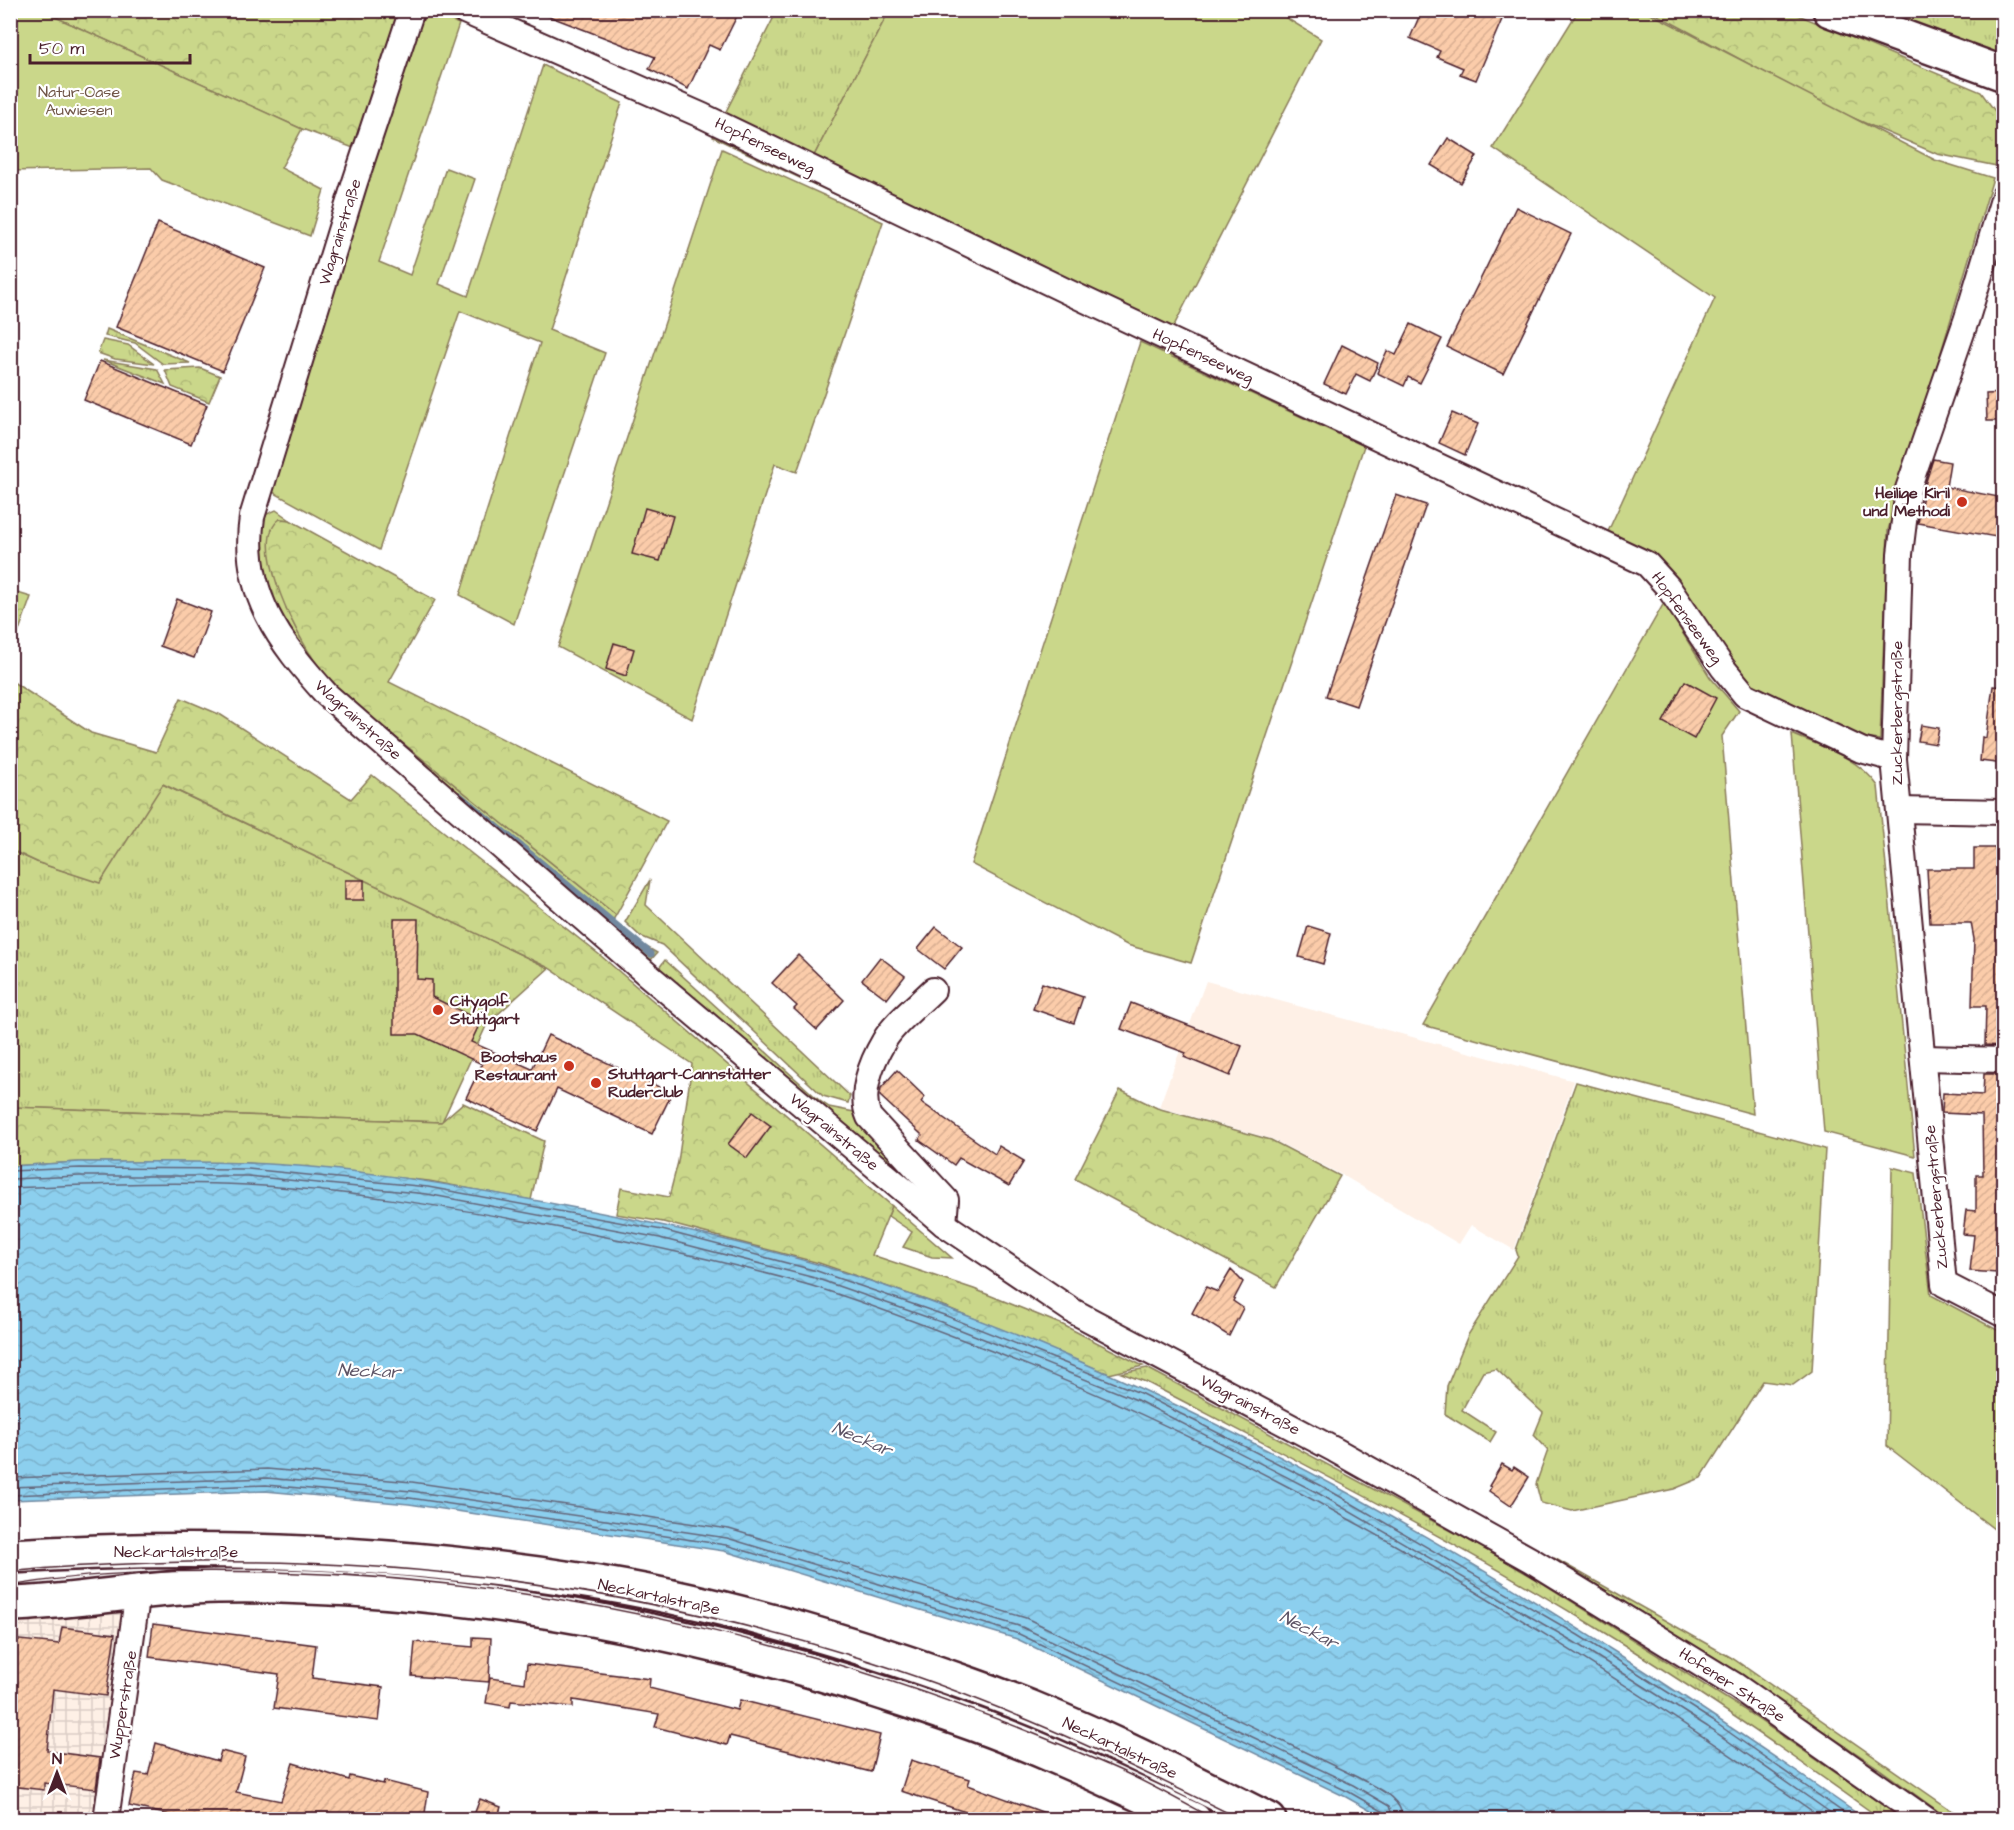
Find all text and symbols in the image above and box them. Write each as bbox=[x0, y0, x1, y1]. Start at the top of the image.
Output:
scale bar bbox=[30, 27, 190, 65]
text: 50 m bbox=[39, 36, 84, 61]
park label: Natur-Oase Auwiesen bbox=[38, 81, 120, 121]
street label: Hopfenseeweg bbox=[711, 112, 819, 181]
street label: Wagrainstraße bbox=[313, 176, 368, 288]
street label: Hopfenseeweg bbox=[1149, 323, 1257, 390]
place label: Heilige Kiril und Methodi bbox=[1862, 482, 1951, 522]
marker: Heilige Kiril und Methodi bbox=[1955, 495, 1969, 509]
street label: Hopfenseeweg bbox=[1645, 567, 1728, 669]
street label: Zuckerbergstraße bbox=[1886, 640, 1909, 785]
street label: Wagrainstraße bbox=[309, 675, 407, 766]
place label: Citygolf Stuttgart bbox=[449, 990, 520, 1032]
marker: Citygolf Stuttgart bbox=[431, 1003, 445, 1017]
place label: Bootshaus Restaurant bbox=[475, 1046, 558, 1086]
marker: Bootshaus Restaurant bbox=[562, 1059, 576, 1073]
place label: Stuttgart-Cannstatter Ruderclub bbox=[607, 1063, 771, 1103]
marker: Stuttgart-Cannstatter Ruderclub bbox=[589, 1076, 603, 1090]
street label: Wagrainstraße bbox=[784, 1088, 884, 1177]
street label: Zuckerbergstraße bbox=[1919, 1124, 1954, 1270]
water label: Neckar bbox=[337, 1357, 403, 1385]
street label: Wagrainstraße bbox=[1196, 1369, 1304, 1442]
water label: Neckar bbox=[828, 1415, 898, 1464]
street label: Neckartalstraße bbox=[114, 1541, 238, 1563]
street label: Neckartalstraße bbox=[596, 1573, 722, 1621]
water label: Neckar bbox=[1276, 1604, 1344, 1657]
street label: Hofener Straße bbox=[1675, 1642, 1790, 1728]
street label: Wupperstraße bbox=[104, 1649, 143, 1761]
street label: Neckartalstraße bbox=[1059, 1712, 1181, 1784]
north arrow bbox=[27, 1743, 87, 1803]
text: N bbox=[52, 1748, 62, 1770]

